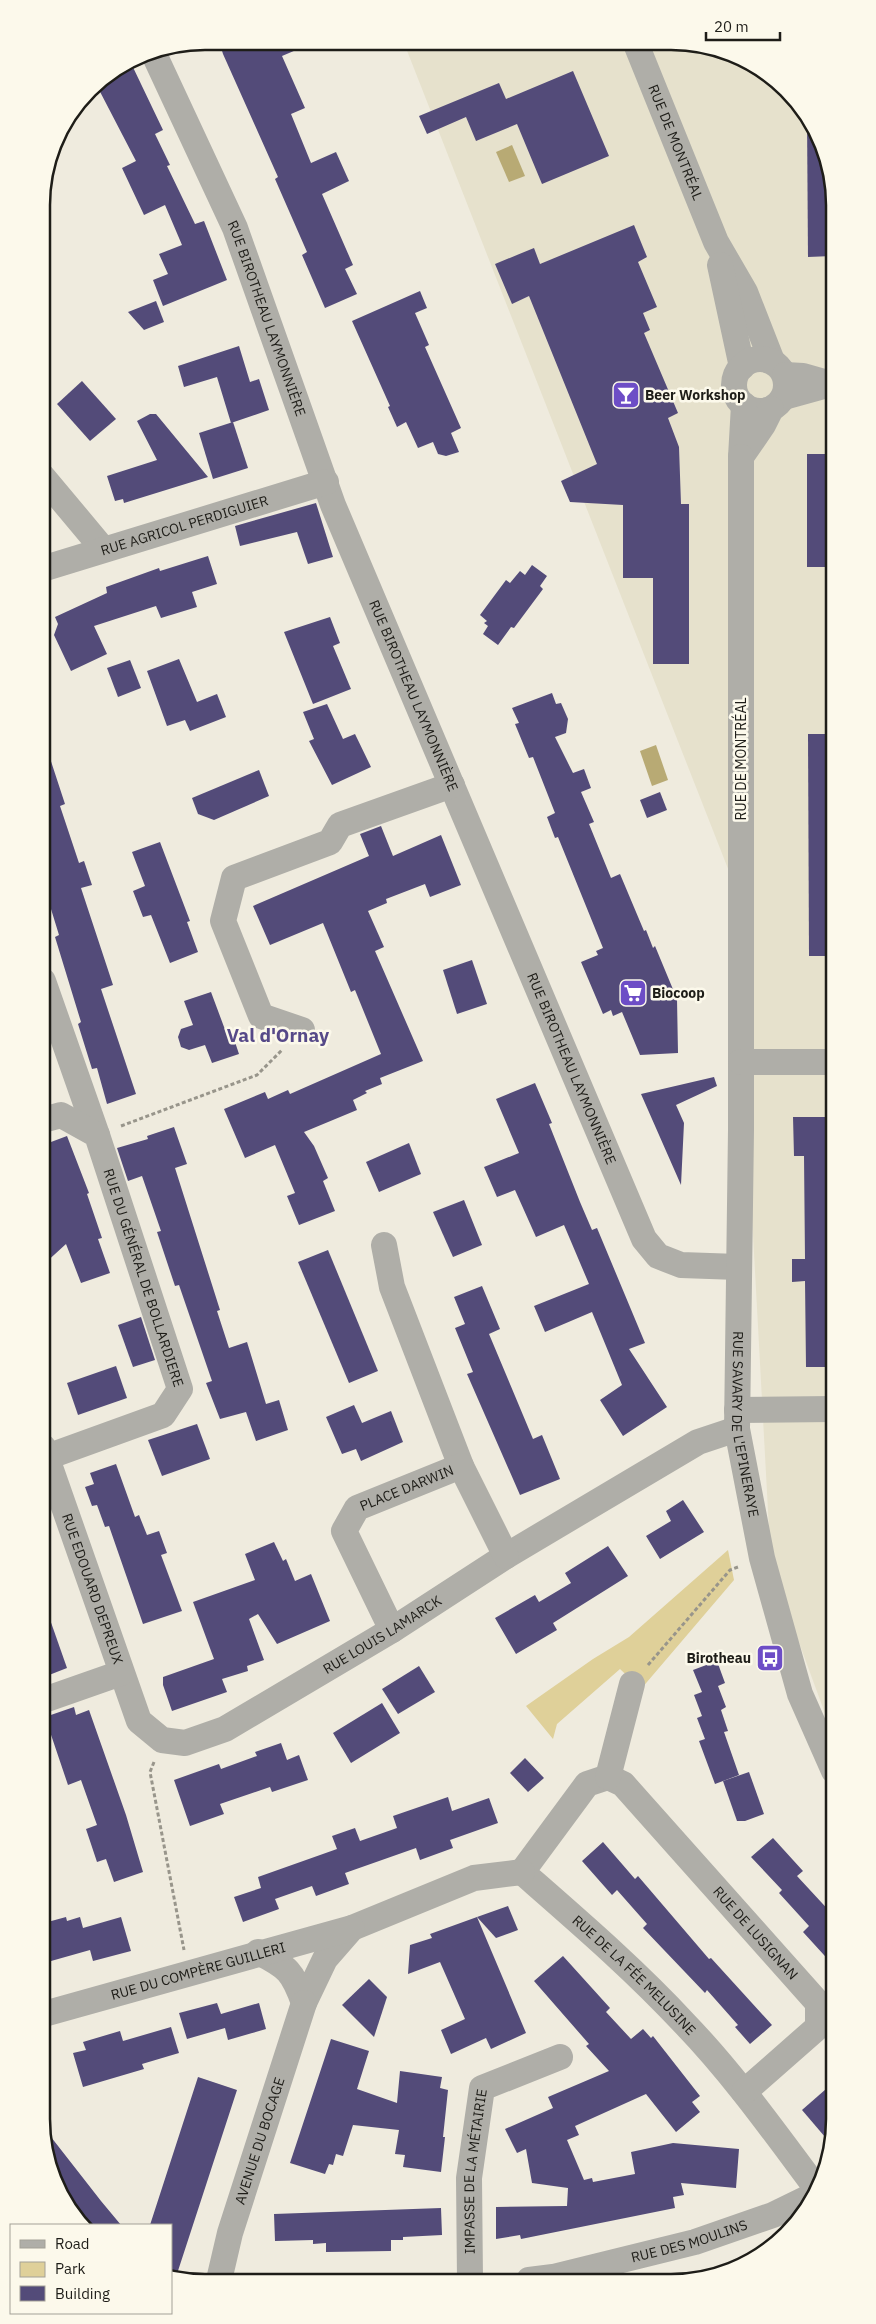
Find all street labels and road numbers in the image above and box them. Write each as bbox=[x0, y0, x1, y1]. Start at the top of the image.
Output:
street label: RUE DE MONTRÉAL bbox=[644, 82, 707, 203]
street label: RUE BIROTHEAU LAYMONNIÈRE bbox=[224, 217, 310, 419]
street label: RUE AGRICOL PERDIGUIER bbox=[99, 491, 270, 559]
street label: RUE BIROTHEAU LAYMONNIÈRE bbox=[365, 597, 462, 794]
street label: RUE DE MONTRÉAL bbox=[731, 698, 750, 820]
street label: RUE BIROTHEAU LAYMONNIÈRE bbox=[523, 970, 620, 1167]
street label: RUE DU GÉNÉRAL DE BOLLARDIERE bbox=[100, 1166, 188, 1389]
street label: RUE SAVARY DE L'EPINERAYE bbox=[728, 1331, 763, 1519]
street label: PLACE DARWIN bbox=[357, 1461, 456, 1515]
street label: RUE EDOUARD DEPREUX bbox=[58, 1511, 127, 1667]
street label: RUE LOUIS LAMARCK bbox=[320, 1591, 445, 1678]
street label: RUE DE LUSIGNAN bbox=[709, 1883, 802, 1983]
street label: RUE DE LA FÉE MELUSINE bbox=[569, 1911, 700, 2039]
street label: RUE DU COMPÈRE GUILLERI bbox=[109, 1938, 287, 2004]
street label: AVENUE DU BOCAGE bbox=[231, 2075, 289, 2207]
street label: IMPASSE DE LA MÉTAIRIE bbox=[460, 2088, 491, 2254]
street label: RUE DES MOULINS bbox=[629, 2216, 750, 2266]

